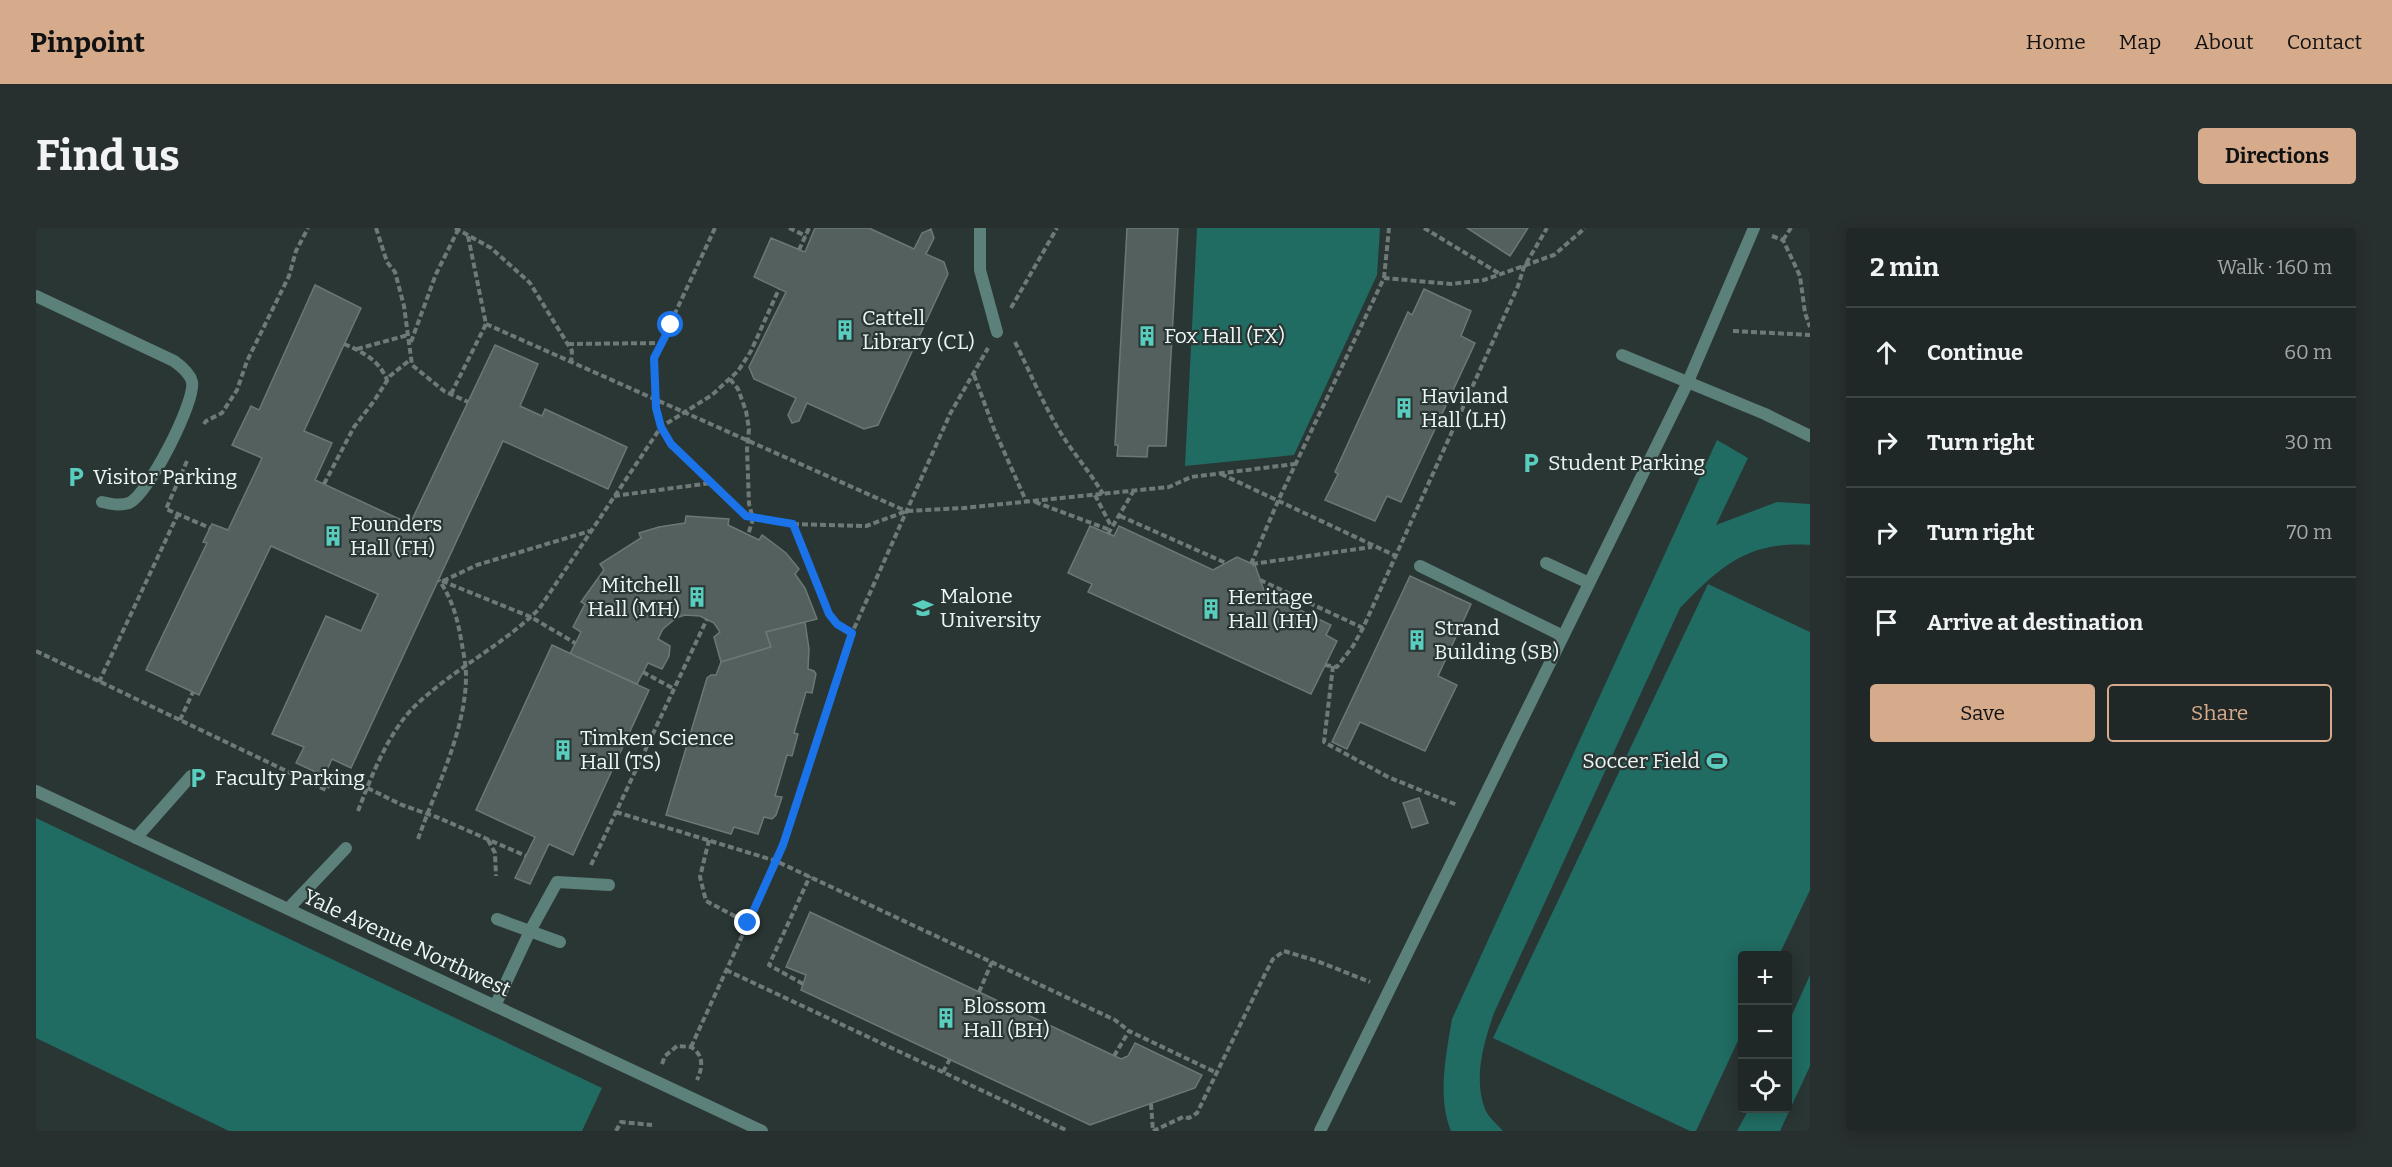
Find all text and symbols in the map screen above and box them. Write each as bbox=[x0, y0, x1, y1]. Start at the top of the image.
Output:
text: Pinpoint bbox=[30, 26, 145, 59]
text: Home bbox=[2026, 29, 2086, 55]
text: Map bbox=[2119, 29, 2161, 55]
text: About bbox=[2194, 29, 2254, 55]
text: Contact bbox=[2287, 29, 2362, 55]
button: Directions bbox=[2198, 128, 2356, 184]
text: Find us bbox=[36, 131, 180, 181]
text: 2 min bbox=[1870, 252, 1939, 283]
text: Walk · 160 m bbox=[2217, 255, 2332, 279]
place label: Cattell Library (CL) bbox=[862, 305, 975, 355]
route start bbox=[657, 311, 683, 337]
building icon: Cattell Library (CL) bbox=[833, 318, 857, 342]
place label: Fox Hall (FX) bbox=[1164, 323, 1285, 349]
building icon: Fox Hall (FX) bbox=[1135, 324, 1159, 348]
icon: ahead bbox=[1870, 336, 1903, 369]
text: Continue bbox=[1927, 339, 2023, 366]
text: 60 m bbox=[2284, 340, 2332, 364]
place label: Haviland Hall (LH) bbox=[1421, 383, 1509, 433]
building icon: Haviland Hall (LH) bbox=[1392, 396, 1416, 420]
icon: right bbox=[1870, 426, 1903, 459]
text: Turn right bbox=[1927, 429, 2035, 456]
text: 30 m bbox=[2285, 430, 2332, 454]
place label: Student Parking bbox=[1548, 450, 1705, 476]
parking icon: Student Parking bbox=[1519, 451, 1543, 475]
place label: Visitor Parking bbox=[93, 464, 238, 490]
parking icon: Visitor Parking bbox=[64, 465, 88, 489]
place label: Founders Hall (FH) bbox=[350, 511, 442, 561]
icon: right bbox=[1870, 516, 1903, 549]
text: Turn right bbox=[1927, 519, 2035, 546]
text: 70 m bbox=[2286, 520, 2332, 544]
building icon: Founders Hall (FH) bbox=[321, 524, 345, 548]
place label: Mitchell Hall (MH) bbox=[587, 572, 680, 622]
place label: Malone University bbox=[940, 583, 1042, 633]
place label: Heritage Hall (HH) bbox=[1228, 584, 1319, 634]
building icon: Mitchell Hall (MH) bbox=[685, 585, 709, 609]
school or university icon: Malone University bbox=[911, 596, 935, 620]
building icon: Heritage Hall (HH) bbox=[1199, 597, 1223, 621]
icon: arrive bbox=[1870, 606, 1903, 639]
text: Arrive at destination bbox=[1927, 609, 2143, 636]
place label: Strand Building (SB) bbox=[1434, 615, 1559, 665]
building icon: Strand Building (SB) bbox=[1405, 628, 1429, 652]
button: Save bbox=[1870, 684, 2095, 742]
button: Share bbox=[2107, 684, 2332, 742]
place label: Timken Science Hall (TS) bbox=[580, 725, 734, 775]
building icon: Timken Science Hall (TS) bbox=[551, 738, 575, 762]
place label: Soccer Field bbox=[1582, 748, 1700, 774]
sports icon: Soccer Field bbox=[1705, 749, 1729, 773]
place label: Faculty Parking bbox=[215, 765, 365, 791]
parking icon: Faculty Parking bbox=[186, 766, 210, 790]
street label: Yale Avenue Northwest bbox=[299, 883, 515, 1003]
route end bbox=[734, 909, 760, 935]
map controls bbox=[1738, 951, 1792, 1113]
button: + bbox=[1738, 951, 1792, 1005]
place label: Blossom Hall (BH) bbox=[963, 993, 1050, 1043]
button: − bbox=[1738, 1005, 1792, 1059]
building icon: Blossom Hall (BH) bbox=[934, 1006, 958, 1030]
button: locate bbox=[1738, 1059, 1792, 1113]

